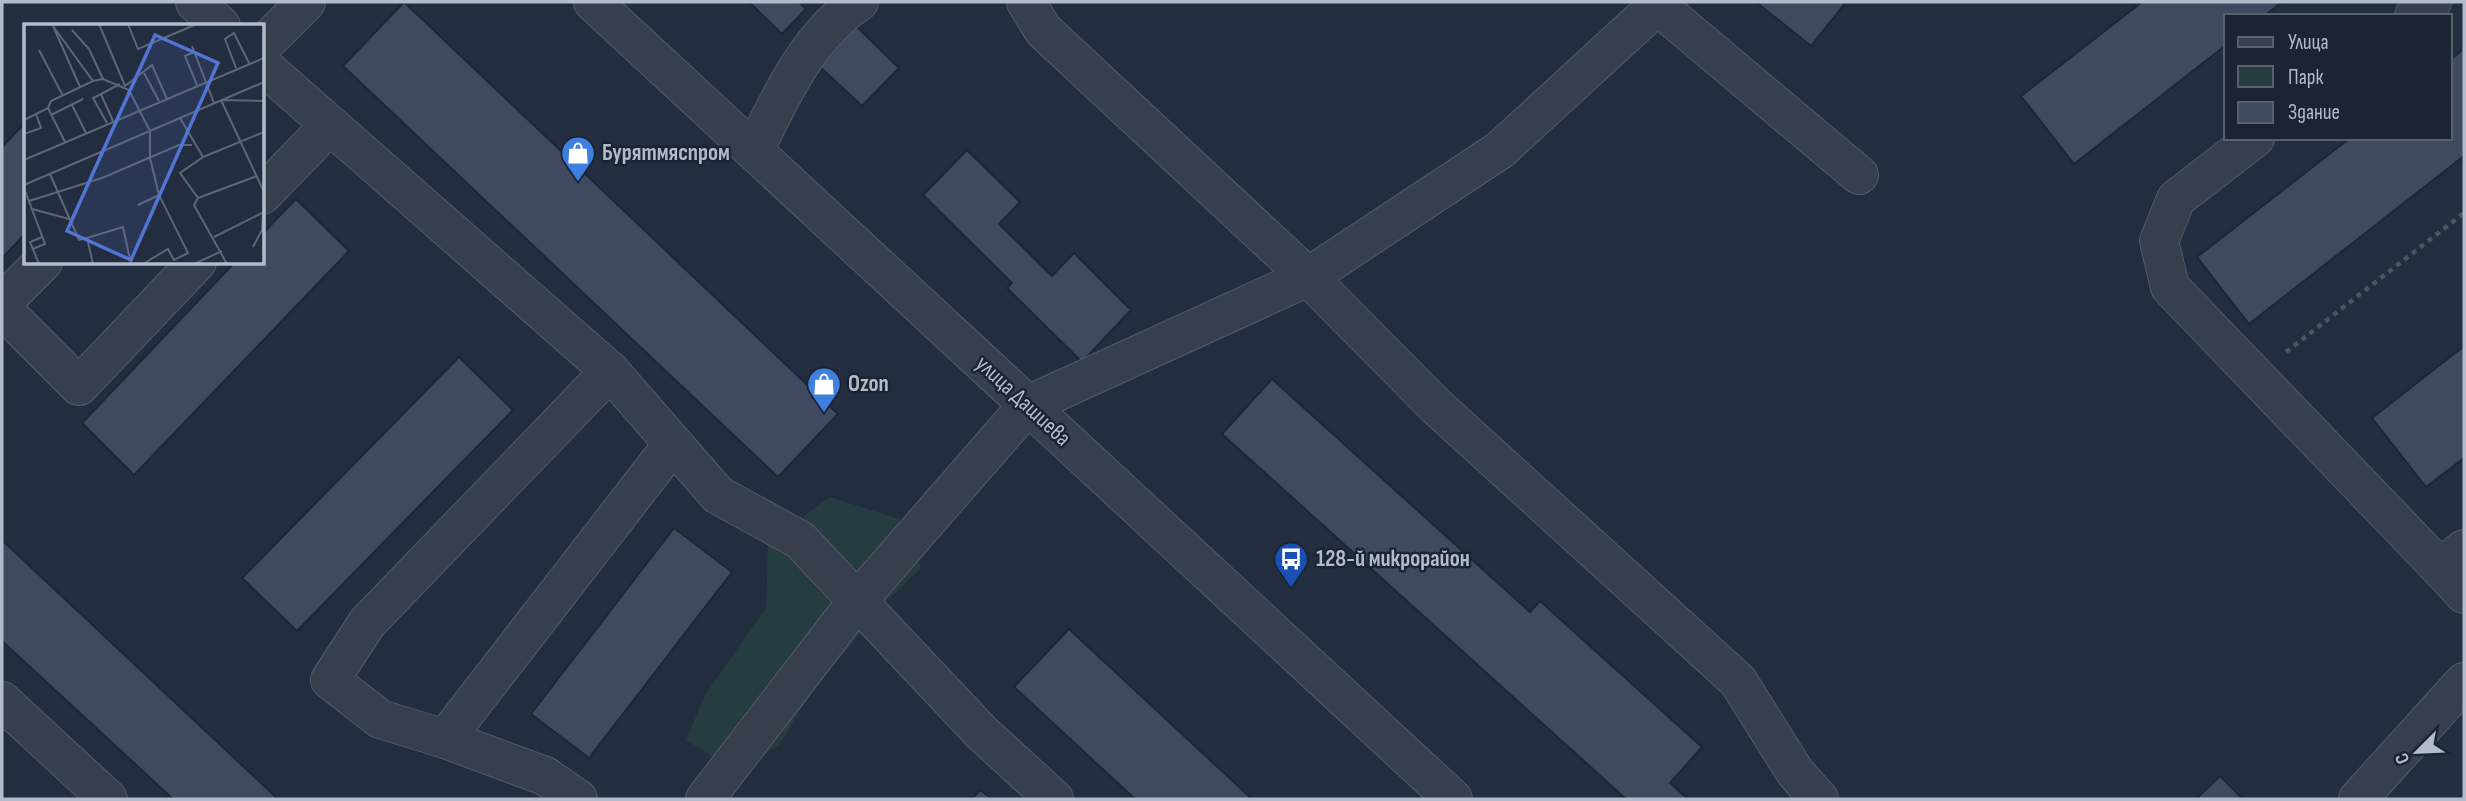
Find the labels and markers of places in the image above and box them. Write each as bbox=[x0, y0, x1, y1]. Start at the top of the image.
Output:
shop icon: Бурятмяспром bbox=[559, 134, 597, 183]
place label: Бурятмяспром bbox=[602, 139, 730, 167]
shop icon: Ozon bbox=[805, 365, 843, 414]
place label: Ozon bbox=[848, 370, 889, 398]
bus stop icon: 128-й микрорайон bbox=[1272, 540, 1310, 589]
place label: 128-й микрорайон bbox=[1316, 545, 1470, 573]

